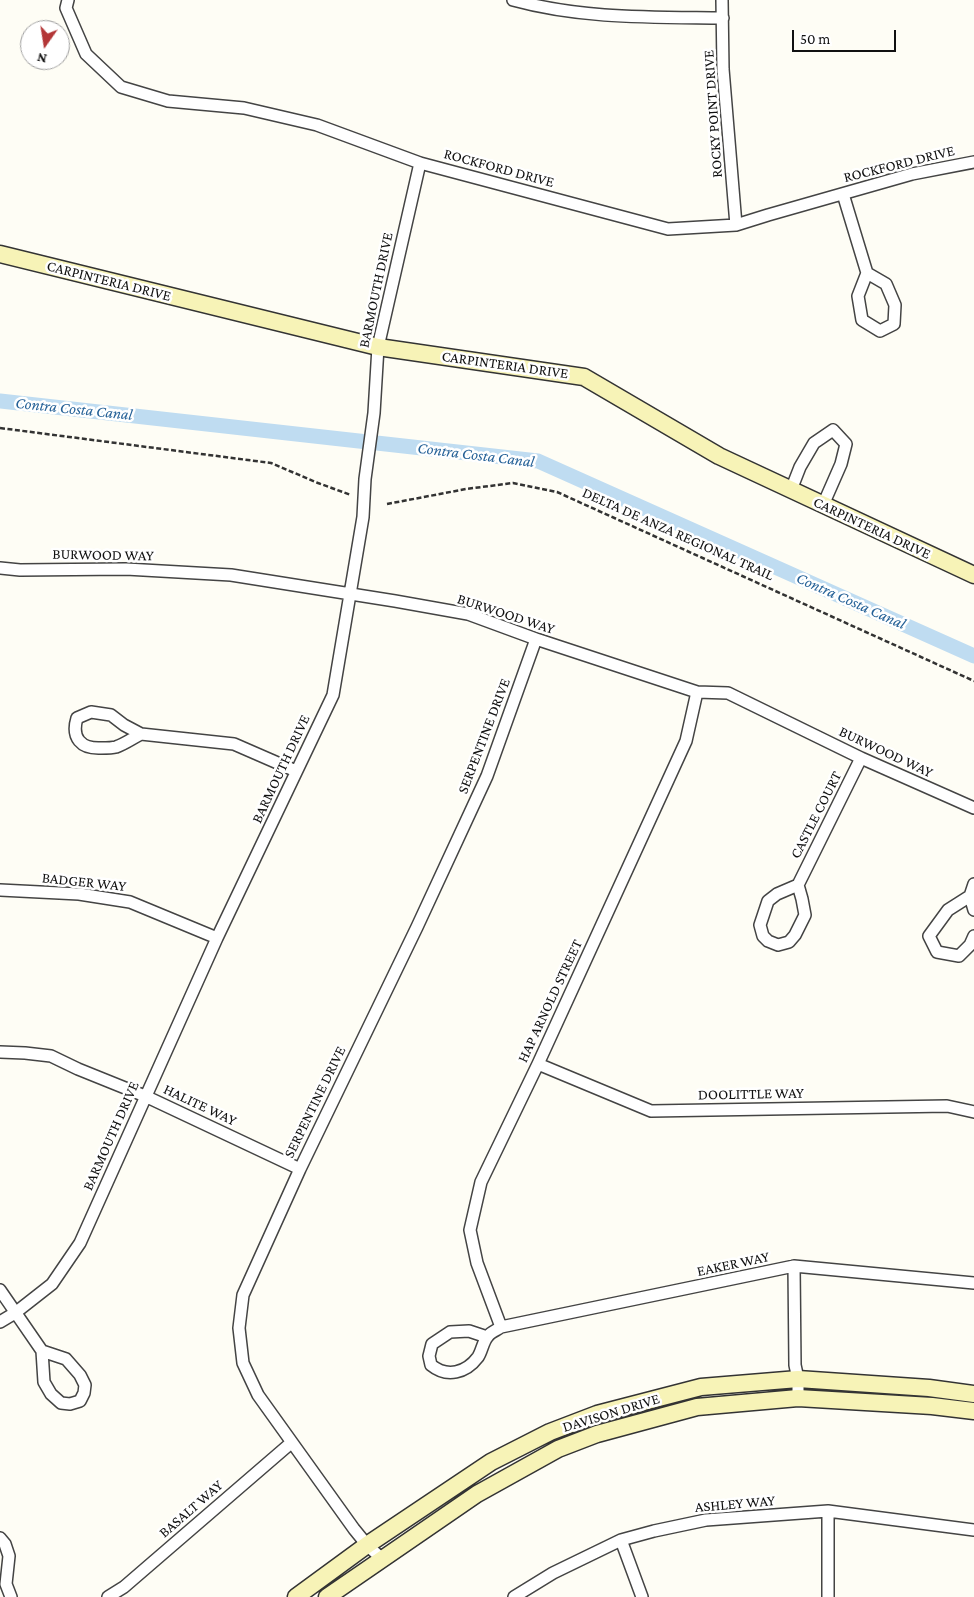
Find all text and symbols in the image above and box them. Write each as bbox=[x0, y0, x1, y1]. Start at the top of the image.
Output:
north arrow bbox=[20, 20, 70, 70]
scale bar bbox=[794, 20, 898, 52]
text: 50 m bbox=[800, 31, 830, 47]
street label: ROCKY POINT DRIVE bbox=[700, 49, 726, 179]
text: N bbox=[35, 50, 48, 68]
street label: ROCKFORD DRIVE bbox=[842, 142, 956, 186]
street label: ROCKFORD DRIVE bbox=[442, 145, 556, 191]
street label: BARMOUTH DRIVE bbox=[355, 231, 397, 349]
street label: CARPINTERIA DRIVE bbox=[45, 257, 173, 305]
street label: CARPINTERIA DRIVE bbox=[441, 347, 569, 383]
water label: Contra Costa Canal bbox=[15, 393, 133, 425]
water label: Contra Costa Canal bbox=[416, 438, 536, 472]
street label: DELTA DE ANZA REGIONAL TRAIL bbox=[579, 484, 777, 584]
street label: CARPINTERIA DRIVE bbox=[810, 493, 934, 563]
street label: BURWOOD WAY bbox=[52, 545, 154, 565]
water label: Contra Costa Canal bbox=[793, 568, 909, 634]
street label: BURWOOD WAY bbox=[455, 590, 557, 638]
street label: SERPENTINE DRIVE bbox=[454, 676, 514, 796]
street label: BARMOUTH DRIVE bbox=[248, 712, 314, 826]
street label: BURWOOD WAY bbox=[836, 722, 936, 782]
street label: CASTLE COURT bbox=[786, 768, 846, 862]
street label: BADGER WAY bbox=[41, 869, 127, 895]
street label: HAP ARNOLD STREET bbox=[514, 937, 586, 1065]
street label: SERPENTINE DRIVE bbox=[280, 1043, 350, 1161]
street label: BARMOUTH DRIVE bbox=[79, 1079, 143, 1193]
street label: HALITE WAY bbox=[161, 1080, 239, 1130]
street label: DOOLITTLE WAY bbox=[698, 1084, 804, 1104]
street label: EAKER WAY bbox=[695, 1248, 771, 1280]
street label: DAVISON DRIVE bbox=[560, 1390, 662, 1436]
street label: BASALT WAY bbox=[155, 1476, 227, 1542]
street label: ASHLEY WAY bbox=[694, 1492, 776, 1516]

